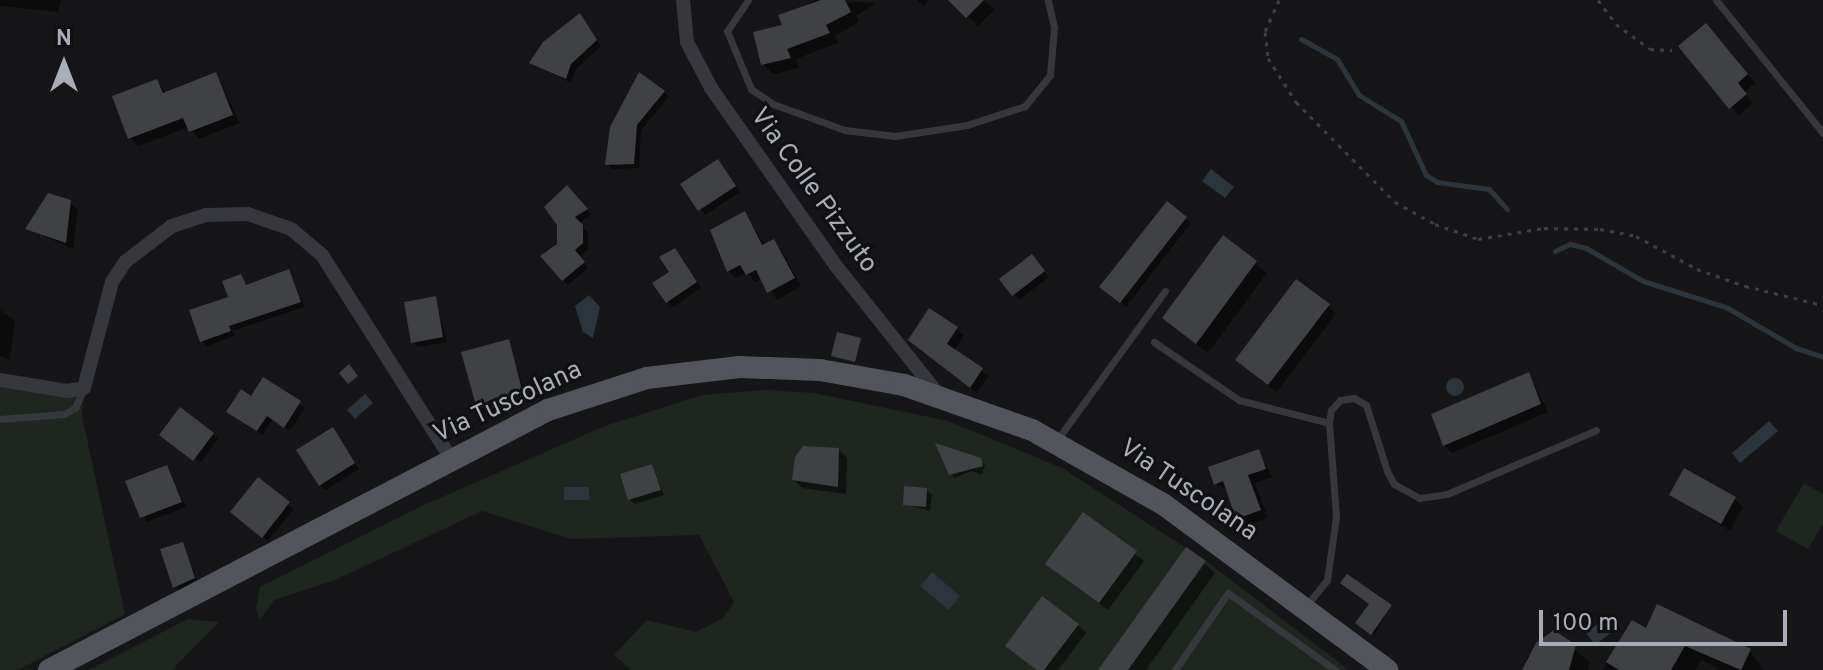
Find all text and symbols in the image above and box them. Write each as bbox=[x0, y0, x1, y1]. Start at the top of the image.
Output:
north arrow bbox=[24, 24, 104, 104]
text: N bbox=[56, 26, 72, 53]
street label: Via Colle Pizzuto bbox=[743, 102, 883, 280]
street label: Via Tuscolana bbox=[428, 355, 588, 451]
street label: Via Tuscolana bbox=[1113, 433, 1263, 549]
scale bar bbox=[1543, 594, 1791, 644]
text: 100 m bbox=[1553, 609, 1619, 639]

